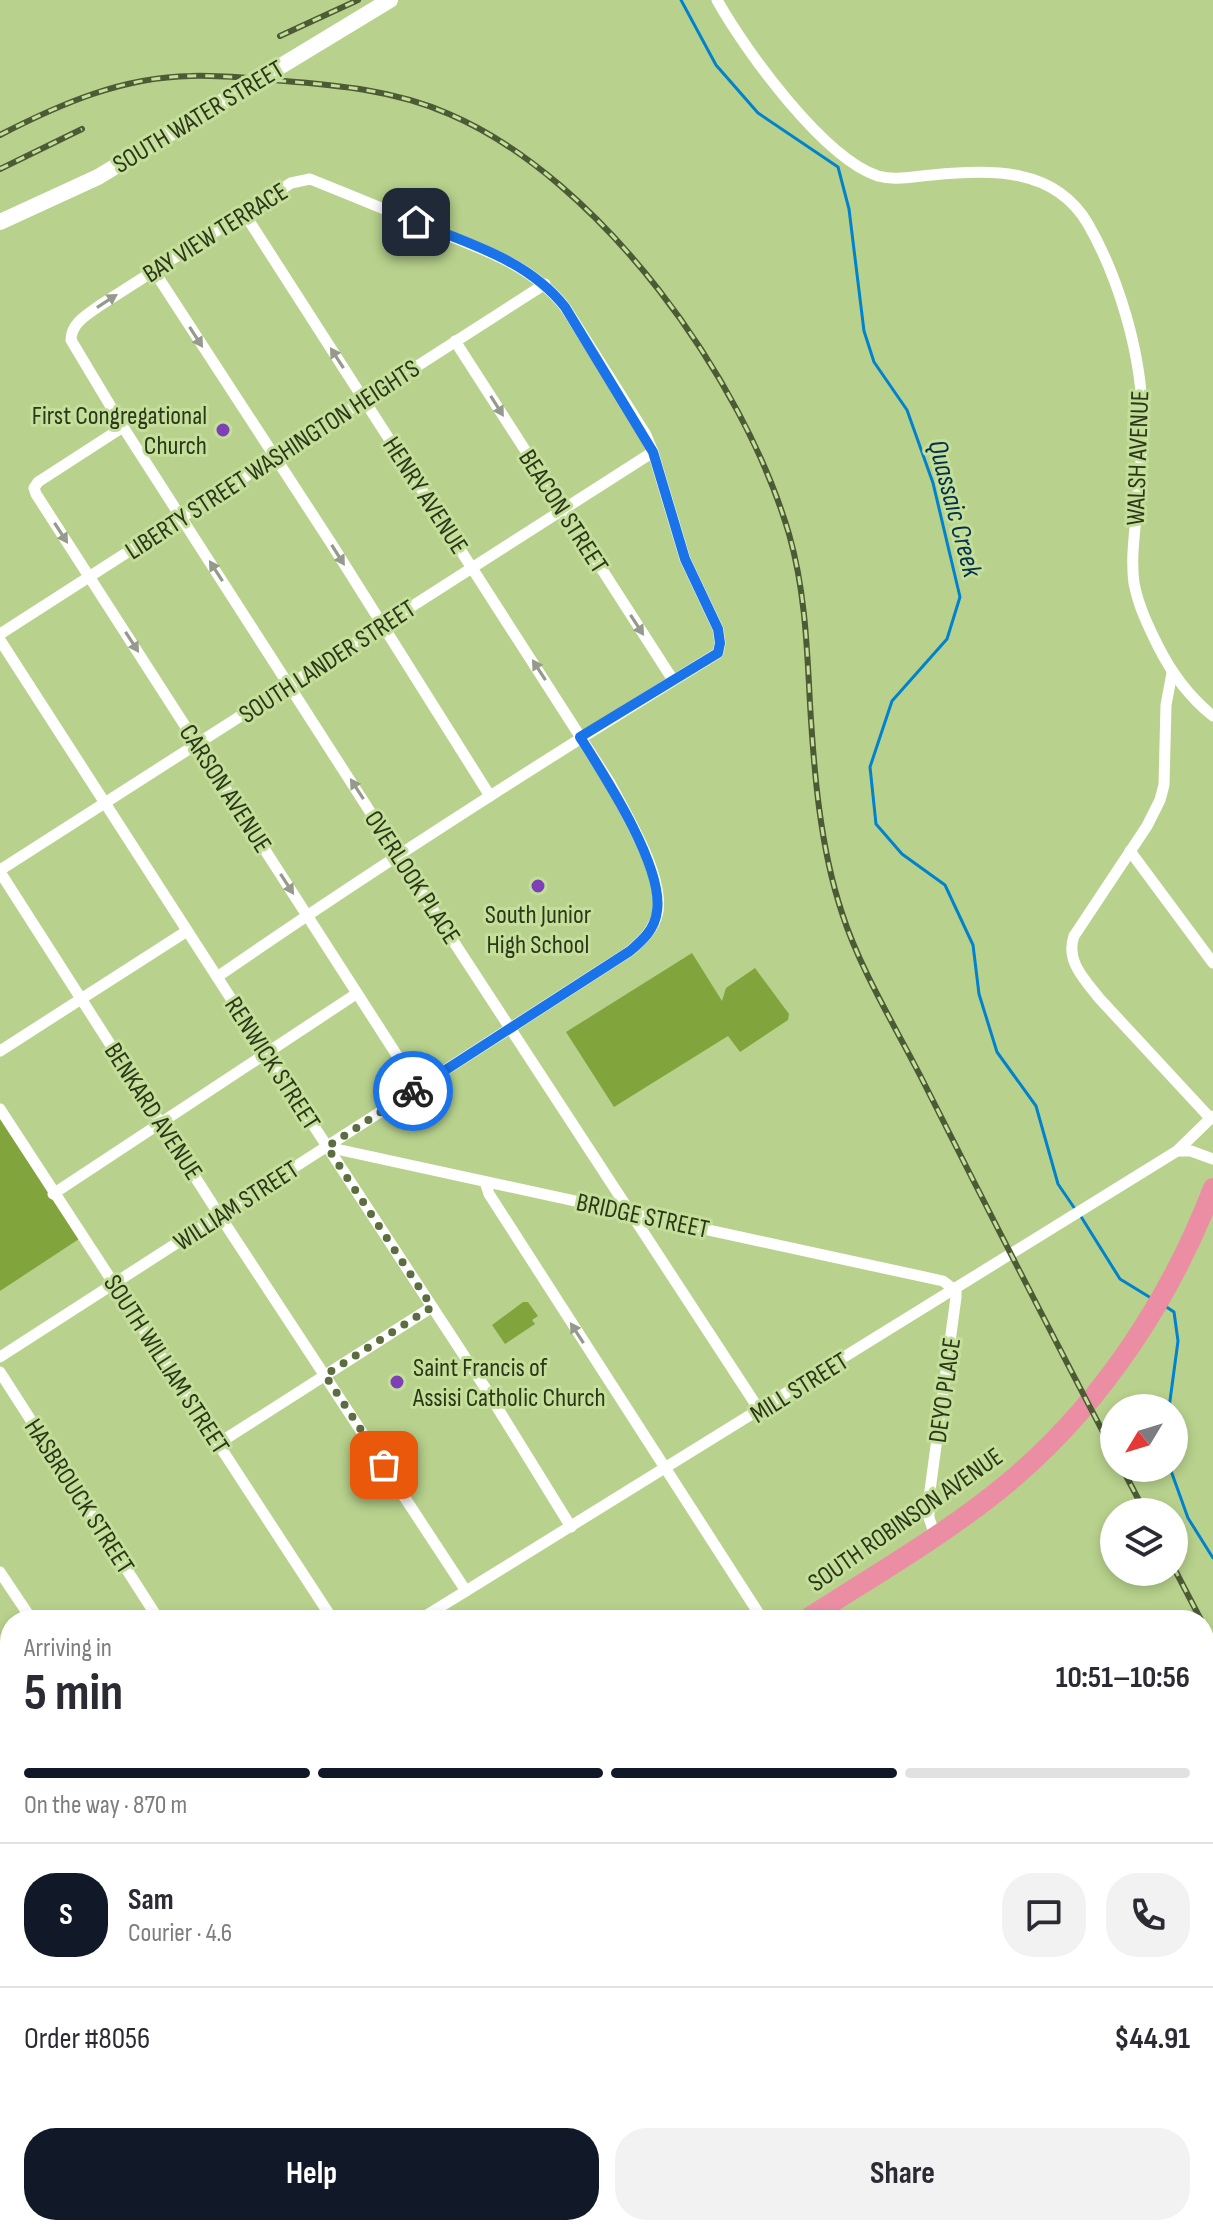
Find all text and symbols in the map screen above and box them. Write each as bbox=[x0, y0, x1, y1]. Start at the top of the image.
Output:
street label: SOUTH WATER STREET bbox=[108, 54, 290, 181]
street label: BAY VIEW TERRACE bbox=[138, 177, 294, 290]
pin bbox=[382, 188, 450, 256]
icon: home bbox=[394, 200, 438, 244]
one-way arrow bbox=[96, 295, 118, 309]
one-way arrow bbox=[189, 326, 203, 348]
one-way arrow bbox=[331, 347, 345, 369]
street label: LIBERTY STREET WASHINGTON HEIGHTS bbox=[120, 354, 426, 567]
street label: WALSH AVENUE bbox=[1121, 390, 1156, 526]
one-way arrow bbox=[489, 396, 504, 417]
place label: First Congregational Church bbox=[32, 401, 207, 462]
marker: First Congregational Church bbox=[214, 421, 232, 439]
street label: HENRY AVENUE bbox=[375, 431, 474, 560]
water label: Quassaic Creek bbox=[920, 436, 989, 582]
street label: BEACON STREET bbox=[511, 444, 614, 579]
one-way arrow bbox=[53, 522, 68, 543]
one-way arrow bbox=[330, 544, 344, 566]
one-way arrow bbox=[209, 560, 224, 581]
street label: SOUTH LANDER STREET bbox=[234, 594, 422, 731]
one-way arrow bbox=[630, 614, 644, 636]
one-way arrow bbox=[124, 631, 138, 653]
one-way arrow bbox=[532, 660, 547, 681]
street label: CARSON AVENUE bbox=[172, 719, 278, 859]
one-way arrow bbox=[350, 779, 365, 800]
street label: OVERLOOK PLACE bbox=[357, 805, 466, 950]
one-way arrow bbox=[280, 874, 295, 895]
marker: South Junior High School bbox=[529, 877, 547, 895]
place label: South Junior High School bbox=[485, 900, 592, 961]
street label: RENWICK STREET bbox=[217, 992, 326, 1136]
street label: BENKARD AVENUE bbox=[97, 1038, 209, 1186]
courier bbox=[373, 1051, 453, 1131]
icon: bike bbox=[391, 1069, 435, 1113]
street label: WILLIAM STREET bbox=[168, 1154, 305, 1258]
street label: BRIDGE STREET bbox=[573, 1187, 712, 1246]
street label: SOUTH WILLIAM STREET bbox=[96, 1269, 235, 1460]
one-way arrow bbox=[571, 1322, 585, 1344]
street label: DEYO PLACE bbox=[923, 1336, 968, 1445]
street label: MILL STREET bbox=[745, 1346, 854, 1430]
place label: Saint Francis of Assisi Catholic Church bbox=[412, 1353, 606, 1414]
marker: Saint Francis of Assisi Catholic Church bbox=[388, 1373, 406, 1391]
north arrow bbox=[1100, 1394, 1188, 1482]
map controls bbox=[1100, 1394, 1188, 1586]
street label: HASBROUCK STREET bbox=[17, 1413, 140, 1580]
pin bbox=[350, 1431, 418, 1499]
street label: SOUTH ROBINSON AVENUE bbox=[803, 1441, 1009, 1599]
icon: bag bbox=[362, 1443, 406, 1487]
button: layers bbox=[1100, 1498, 1188, 1586]
text: Arriving in bbox=[24, 1633, 112, 1664]
text: 10:51–10:56 bbox=[1056, 1660, 1190, 1696]
text: 5 min bbox=[24, 1662, 123, 1725]
text: On the way · 870 m bbox=[24, 1790, 187, 1821]
button: chat bbox=[1002, 1873, 1086, 1957]
button: phone bbox=[1106, 1873, 1190, 1957]
text: Sam bbox=[128, 1882, 174, 1918]
text: S bbox=[59, 1897, 73, 1933]
text: Courier · 4.6 bbox=[128, 1918, 232, 1949]
text: Order #8056 bbox=[24, 2021, 150, 2057]
text: $44.91 bbox=[1114, 2021, 1190, 2057]
button: Help bbox=[24, 2128, 599, 2220]
button: Share bbox=[615, 2128, 1190, 2220]

